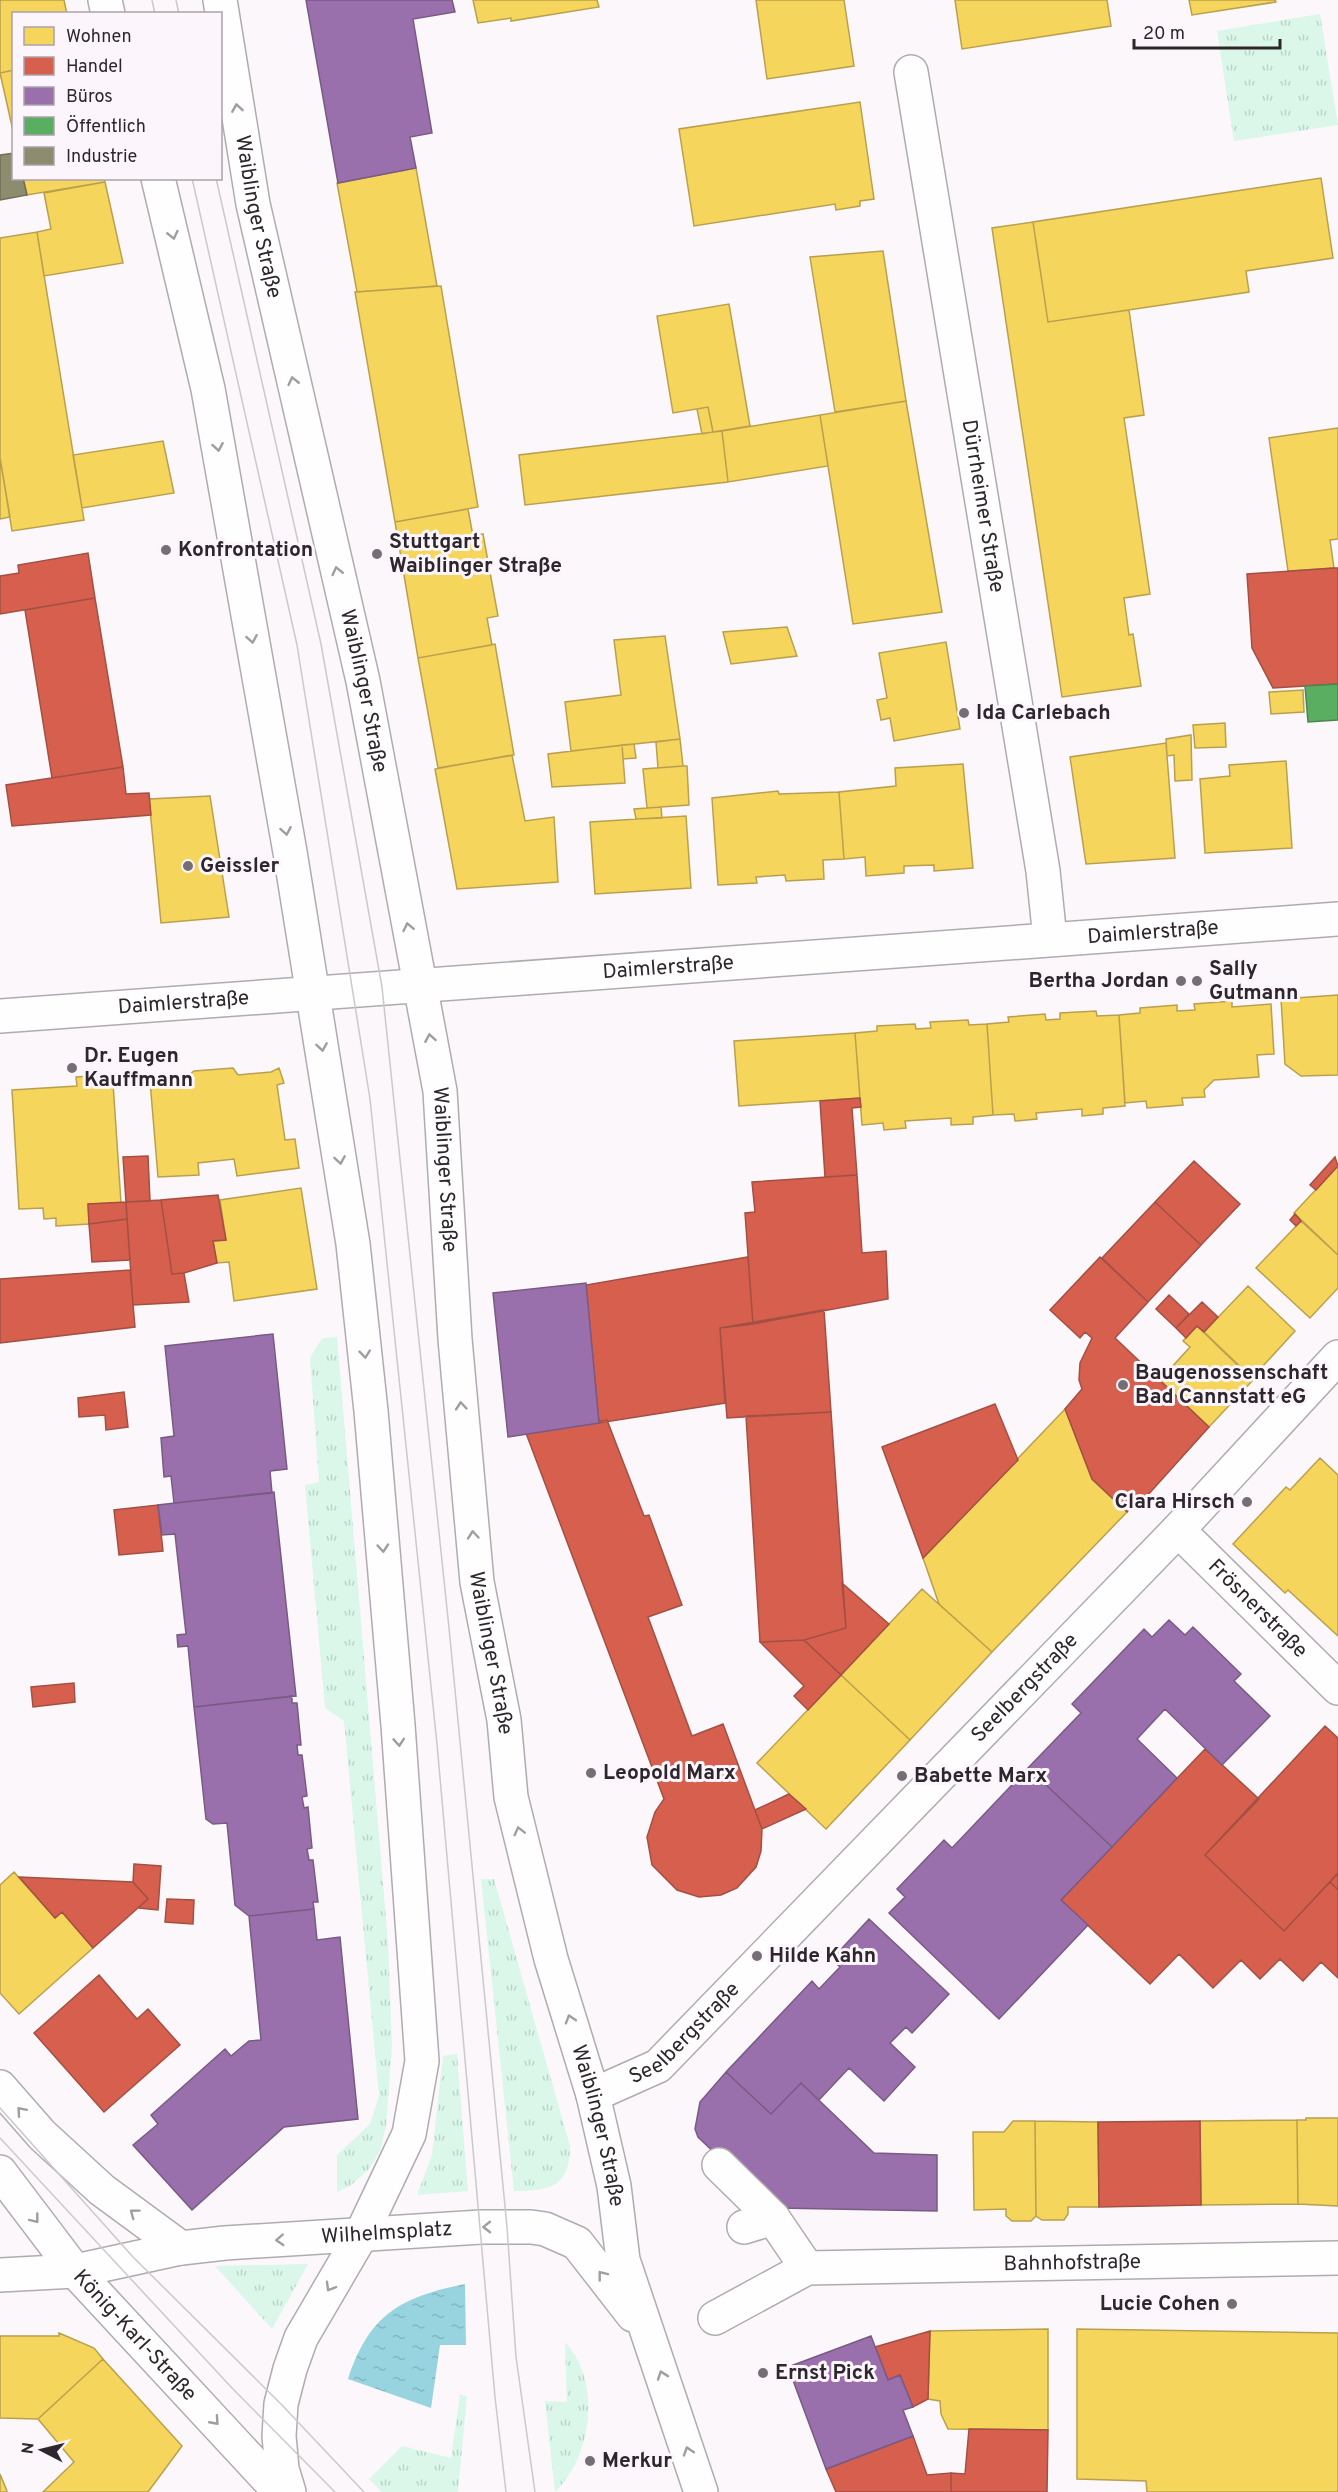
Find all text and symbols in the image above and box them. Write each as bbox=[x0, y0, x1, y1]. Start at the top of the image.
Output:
legend bbox=[12, 12, 222, 180]
scale bar bbox=[1134, 12, 1280, 50]
text: 20 m bbox=[1143, 23, 1185, 46]
text: Wohnen bbox=[66, 26, 132, 49]
text: Handel bbox=[66, 56, 123, 79]
text: Büros bbox=[66, 86, 113, 109]
one-way arrow bbox=[232, 103, 244, 112]
text: Öffentlich bbox=[66, 114, 146, 139]
street label: Waiblinger Straße bbox=[229, 133, 288, 301]
text: Industrie bbox=[66, 146, 137, 169]
one-way arrow bbox=[165, 230, 178, 240]
one-way arrow bbox=[288, 376, 301, 386]
street label: Dürrheimer Straße bbox=[955, 418, 1010, 595]
one-way arrow bbox=[212, 442, 224, 451]
place label: Stuttgart Waiblinger Straße bbox=[389, 529, 562, 580]
place label: Konfrontation bbox=[178, 537, 313, 564]
marker: Konfrontation bbox=[159, 543, 173, 557]
marker: Stuttgart Waiblinger Straße bbox=[370, 547, 384, 561]
one-way arrow bbox=[332, 566, 345, 576]
street label: Waiblinger Straße bbox=[333, 607, 393, 775]
one-way arrow bbox=[246, 634, 258, 643]
place label: Ida Carlebach bbox=[976, 700, 1111, 727]
marker: Ida Carlebach bbox=[957, 706, 971, 720]
one-way arrow bbox=[279, 826, 292, 836]
place label: Geissler bbox=[200, 853, 280, 880]
marker: Geissler bbox=[181, 859, 195, 873]
street label: Daimlerstraße bbox=[1086, 914, 1220, 951]
one-way arrow bbox=[402, 922, 415, 932]
street label: Daimlerstraße bbox=[602, 949, 735, 986]
place label: Sally Gutmann bbox=[1209, 956, 1298, 1007]
place label: Bertha Jordan bbox=[1029, 968, 1169, 995]
marker: Bertha Jordan bbox=[1174, 974, 1188, 988]
marker: Sally Gutmann bbox=[1190, 974, 1204, 988]
street label: Daimlerstraße bbox=[117, 984, 250, 1021]
one-way arrow bbox=[425, 1033, 437, 1042]
one-way arrow bbox=[315, 1042, 328, 1052]
place label: Dr. Eugen Kauffmann bbox=[84, 1043, 193, 1094]
marker: Dr. Eugen Kauffmann bbox=[65, 1061, 79, 1075]
street label: Waiblinger Straße bbox=[426, 1086, 463, 1253]
one-way arrow bbox=[333, 1155, 346, 1165]
one-way arrow bbox=[358, 1349, 371, 1358]
place label: Baugenossenschaft Bad Cannstatt eG bbox=[1135, 1360, 1328, 1411]
marker: Baugenossenschaft Bad Cannstatt eG bbox=[1116, 1378, 1130, 1392]
one-way arrow bbox=[455, 1401, 468, 1410]
place label: Clara Hirsch bbox=[1115, 1489, 1235, 1516]
marker: Clara Hirsch bbox=[1240, 1495, 1254, 1509]
one-way arrow bbox=[466, 1531, 479, 1540]
one-way arrow bbox=[376, 1543, 389, 1552]
street label: Frösnerstraße bbox=[1202, 1553, 1313, 1664]
street label: Waiblinger Straße bbox=[463, 1570, 519, 1736]
street label: Seelbergstraße bbox=[966, 1627, 1084, 1748]
one-way arrow bbox=[393, 1738, 406, 1747]
place label: Leopold Marx bbox=[603, 1760, 736, 1787]
place label: Babette Marx bbox=[914, 1763, 1047, 1790]
marker: Leopold Marx bbox=[584, 1766, 598, 1780]
marker: Babette Marx bbox=[895, 1769, 909, 1783]
one-way arrow bbox=[514, 1826, 526, 1837]
place label: Hilde Kahn bbox=[769, 1943, 876, 1970]
marker: Hilde Kahn bbox=[750, 1949, 764, 1963]
street label: Seelbergstraße bbox=[625, 1976, 746, 2091]
one-way arrow bbox=[564, 2014, 577, 2025]
street label: Waiblinger Straße bbox=[565, 2041, 630, 2208]
one-way arrow bbox=[17, 2107, 28, 2118]
one-way arrow bbox=[129, 2209, 140, 2220]
one-way arrow bbox=[27, 2213, 38, 2224]
street label: Wilhelmsplatz bbox=[320, 2215, 453, 2250]
one-way arrow bbox=[483, 2221, 492, 2233]
one-way arrow bbox=[276, 2233, 285, 2246]
street label: Bahnhofstraße bbox=[1003, 2248, 1141, 2278]
street label: König-Karl-Straße bbox=[67, 2264, 203, 2407]
one-way arrow bbox=[598, 2271, 609, 2282]
one-way arrow bbox=[326, 2281, 338, 2291]
place label: Lucie Cohen bbox=[1100, 2291, 1220, 2318]
marker: Lucie Cohen bbox=[1225, 2297, 1239, 2311]
place label: Ernst Pick bbox=[775, 2360, 875, 2387]
marker: Ernst Pick bbox=[756, 2366, 770, 2380]
one-way arrow bbox=[657, 2370, 670, 2381]
one-way arrow bbox=[208, 2414, 219, 2425]
north arrow bbox=[12, 2420, 72, 2480]
text: N bbox=[18, 2441, 40, 2455]
one-way arrow bbox=[683, 2446, 695, 2457]
place label: Merkur bbox=[602, 2448, 672, 2475]
marker: Merkur bbox=[583, 2454, 597, 2468]

